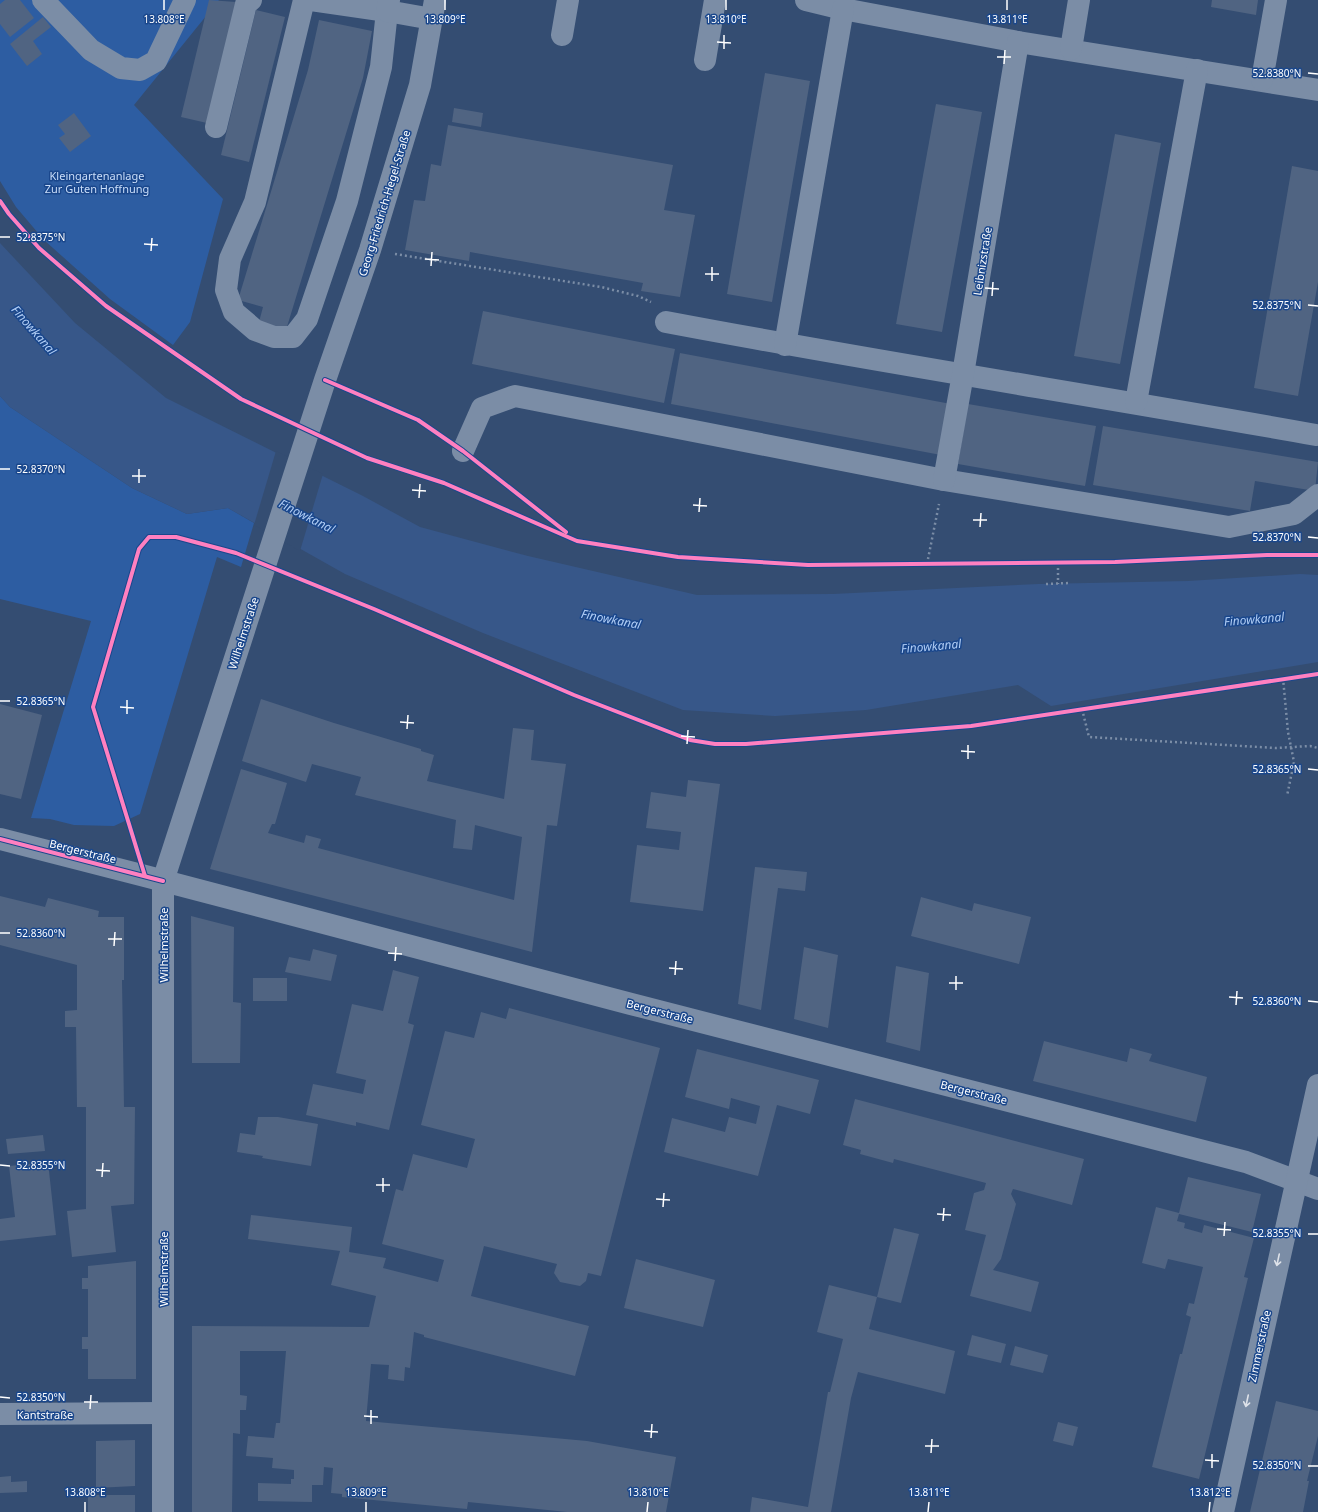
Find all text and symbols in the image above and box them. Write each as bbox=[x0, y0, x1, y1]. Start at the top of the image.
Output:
text: 13.808°E bbox=[143, 12, 185, 26]
text: 13.809°E bbox=[424, 12, 466, 26]
text: 13.810°E bbox=[705, 12, 747, 26]
text: 13.811°E bbox=[986, 12, 1028, 26]
text: 52.8380°N bbox=[1253, 66, 1301, 80]
street label: Georg-Friedrich-Hegel-Straße bbox=[355, 128, 413, 278]
park label: Kleingartenanlage Zur Guten Hoffnung bbox=[45, 168, 149, 196]
street label: Leibnizstraße bbox=[969, 226, 995, 296]
text: 52.8375°N bbox=[17, 230, 65, 244]
text: 52.8375°N bbox=[1253, 298, 1301, 312]
water label: Finowkanal bbox=[8, 302, 61, 359]
text: 52.8370°N bbox=[17, 462, 65, 476]
water label: Finowkanal bbox=[276, 495, 339, 538]
text: 52.8370°N bbox=[1253, 530, 1301, 544]
street label: Wilhelmstraße bbox=[224, 595, 262, 671]
water label: Finowkanal bbox=[580, 605, 643, 633]
water label: Finowkanal bbox=[1223, 608, 1286, 630]
water label: Finowkanal bbox=[900, 635, 963, 657]
text: 52.8365°N bbox=[17, 694, 65, 708]
text: 52.8365°N bbox=[1253, 762, 1301, 776]
street label: Bergerstraße bbox=[48, 835, 118, 867]
street label: Wilhelmstraße bbox=[156, 908, 171, 982]
text: 52.8360°N bbox=[17, 926, 65, 940]
text: 52.8360°N bbox=[1253, 994, 1301, 1008]
street label: Bergerstraße bbox=[625, 995, 695, 1027]
street label: Bergerstraße bbox=[939, 1076, 1009, 1108]
text: 52.8355°N bbox=[17, 1158, 65, 1172]
text: 52.8355°N bbox=[1253, 1226, 1301, 1240]
street label: Wilhelmstraße bbox=[156, 1232, 171, 1306]
one-way arrow bbox=[1273, 1253, 1281, 1266]
street label: Zimmerstraße bbox=[1244, 1309, 1274, 1383]
text: 52.8350°N bbox=[17, 1390, 65, 1404]
one-way arrow bbox=[1242, 1394, 1250, 1407]
street label: Kantstraße bbox=[17, 1407, 73, 1422]
text: 52.8350°N bbox=[1253, 1458, 1301, 1472]
text: 13.808°E bbox=[64, 1485, 106, 1499]
text: 13.809°E bbox=[345, 1485, 387, 1499]
text: 13.810°E bbox=[627, 1485, 669, 1499]
text: 13.811°E bbox=[908, 1485, 950, 1499]
text: 13.812°E bbox=[1189, 1485, 1231, 1499]

